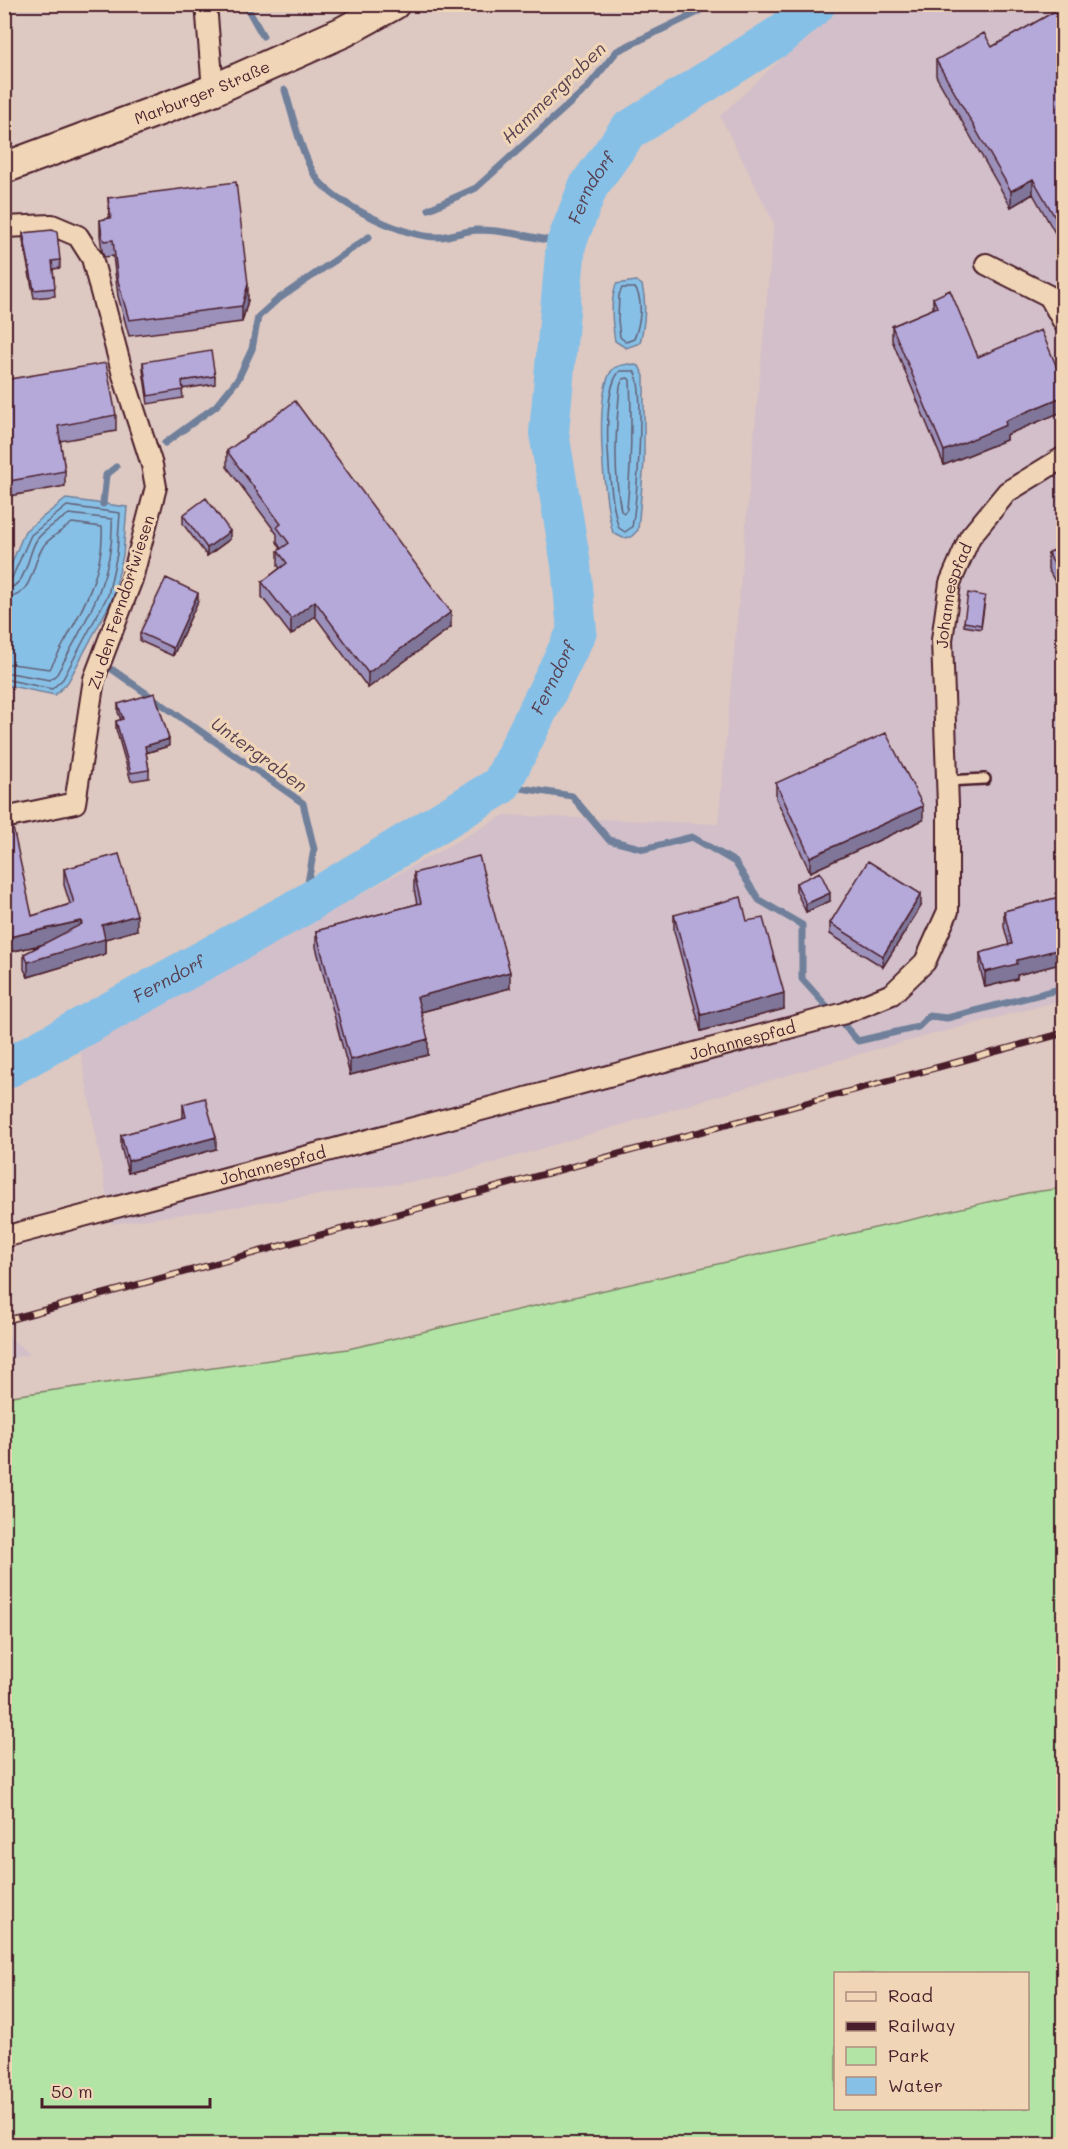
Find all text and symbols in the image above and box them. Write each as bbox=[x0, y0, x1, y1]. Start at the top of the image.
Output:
water label: Hammergraben bbox=[496, 36, 611, 148]
street label: Marburger Straße bbox=[131, 55, 273, 128]
water label: Ferndorf bbox=[562, 146, 621, 227]
street label: Zu den Ferndorfwiesen bbox=[82, 512, 159, 692]
street label: Johannespfad bbox=[931, 539, 976, 649]
water label: Ferndorf bbox=[525, 636, 582, 718]
water label: Untergraben bbox=[207, 711, 313, 797]
water label: Ferndorf bbox=[128, 948, 210, 1008]
street label: Johannespfad bbox=[687, 1016, 797, 1064]
street label: Johannespfad bbox=[217, 1141, 328, 1189]
legend bbox=[834, 1972, 1029, 2110]
text: Road bbox=[888, 1983, 933, 2007]
text: Railway bbox=[888, 2013, 955, 2037]
text: Park bbox=[888, 2043, 929, 2067]
scale bar bbox=[42, 2071, 210, 2109]
text: Water bbox=[888, 2073, 943, 2097]
text: 50 m bbox=[51, 2079, 93, 2103]

